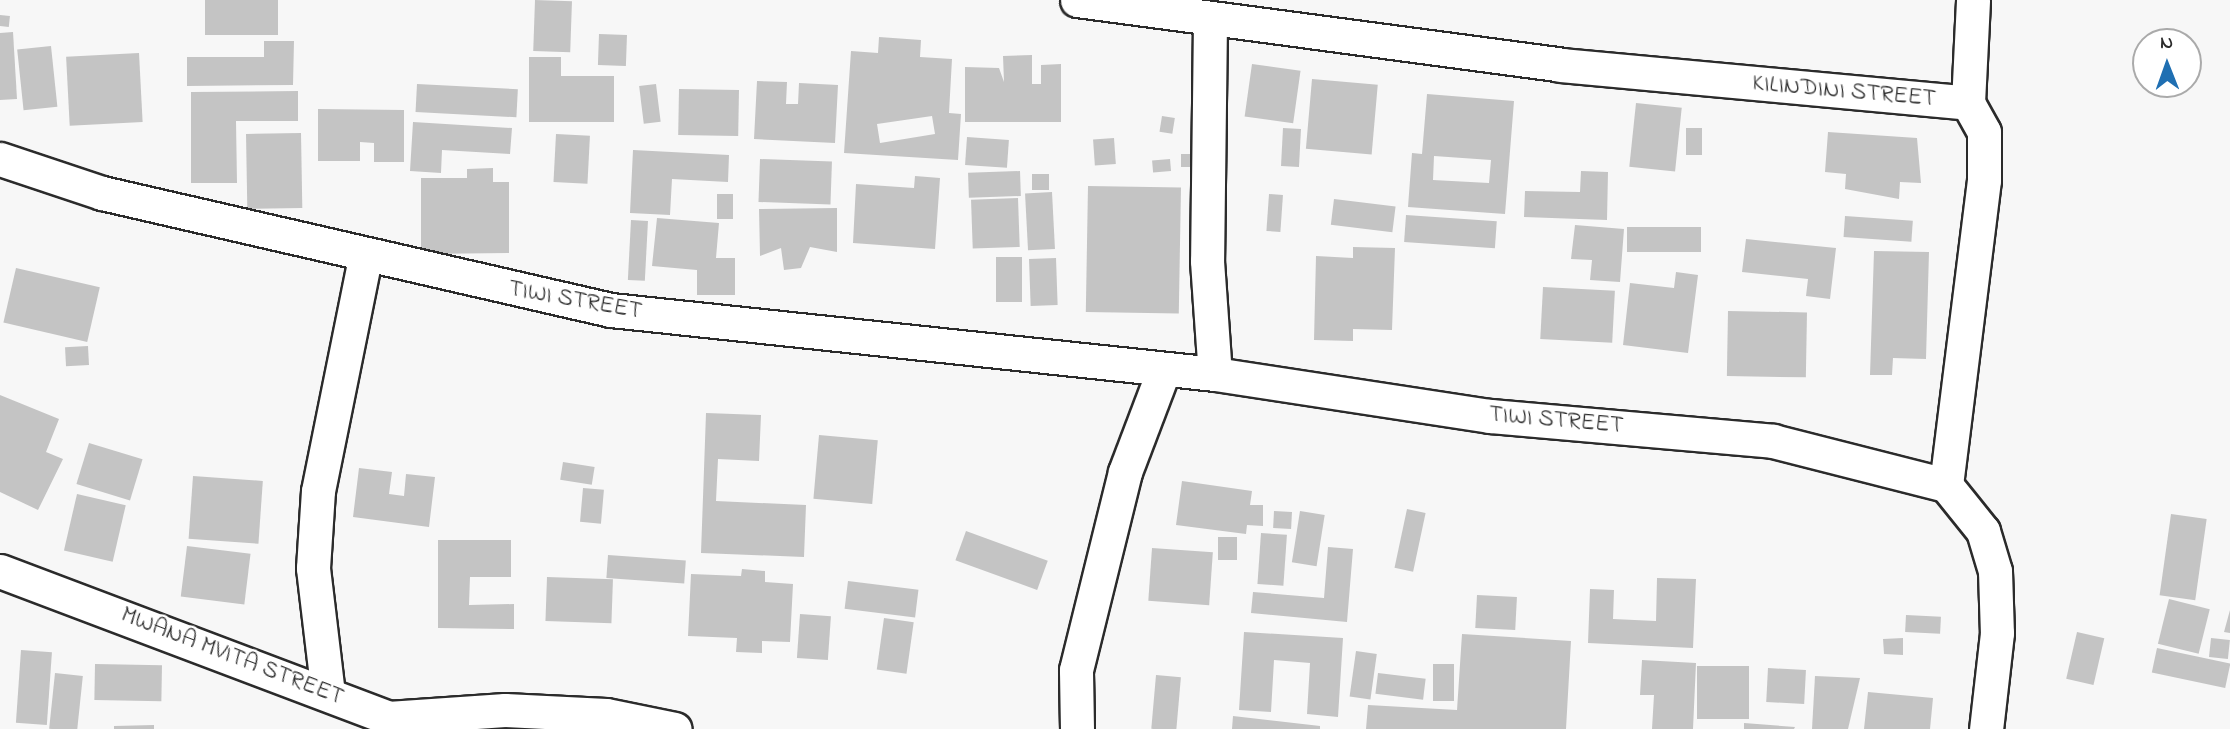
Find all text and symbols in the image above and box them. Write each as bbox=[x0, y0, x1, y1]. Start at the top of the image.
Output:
north arrow bbox=[2132, 28, 2202, 98]
text: N bbox=[2160, 30, 2173, 57]
street label: KILINDINI STREET bbox=[1751, 70, 1937, 114]
street label: TIWI STREET bbox=[506, 275, 644, 327]
street label: TIWI STREET bbox=[1488, 401, 1624, 441]
street label: MWANA MVITA STREET bbox=[117, 601, 347, 713]

